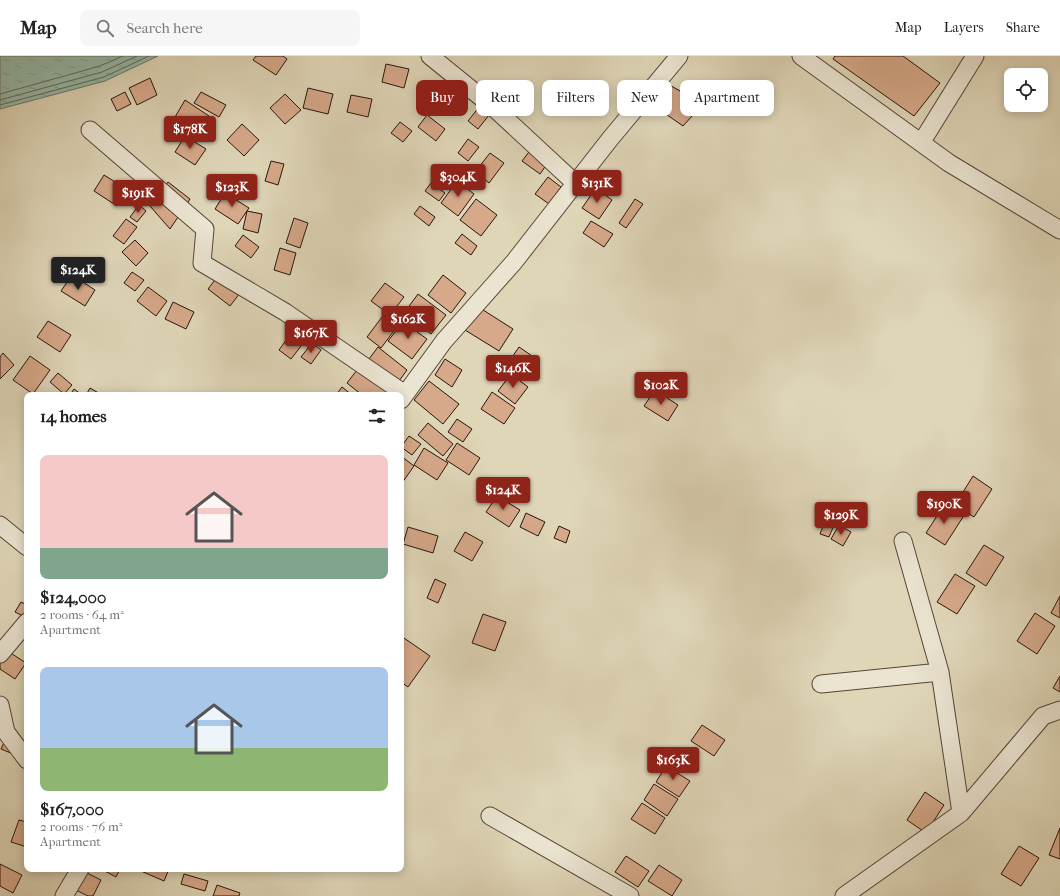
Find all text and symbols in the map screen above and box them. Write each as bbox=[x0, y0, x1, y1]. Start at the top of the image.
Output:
search box bbox=[80, 10, 360, 46]
text: Map bbox=[20, 17, 56, 39]
icon: search bbox=[94, 17, 116, 39]
text: Search here bbox=[126, 19, 203, 37]
text: Map bbox=[895, 19, 922, 36]
text: Layers bbox=[944, 19, 984, 36]
text: Share bbox=[1006, 19, 1040, 36]
map controls bbox=[1004, 68, 1048, 112]
button: locate bbox=[1004, 68, 1048, 112]
chip: Buy bbox=[416, 80, 468, 116]
chip: Rent bbox=[476, 80, 534, 116]
chip: Filters bbox=[542, 80, 609, 116]
chip: New bbox=[617, 80, 672, 116]
chip: Apartment bbox=[680, 80, 774, 116]
pin: $178K bbox=[162, 116, 218, 150]
text: $178K bbox=[173, 121, 207, 136]
pin: $304K bbox=[430, 164, 486, 198]
text: $304K bbox=[440, 169, 476, 184]
pin: $131K bbox=[569, 170, 625, 204]
pin: $123K bbox=[204, 174, 260, 208]
text: $131K bbox=[581, 175, 613, 190]
text: $123K bbox=[215, 179, 249, 194]
pin: $191K bbox=[110, 180, 166, 214]
text: $191K bbox=[122, 185, 154, 200]
pin: $124K bbox=[50, 257, 106, 291]
text: $124K bbox=[60, 262, 96, 277]
pin: $162K bbox=[380, 306, 436, 340]
text: $162K bbox=[391, 311, 425, 326]
pin: $167K bbox=[283, 320, 339, 354]
text: $167K bbox=[294, 325, 328, 340]
pin: $146K bbox=[485, 355, 541, 389]
text: $146K bbox=[495, 360, 531, 375]
pin: $102K bbox=[633, 372, 689, 406]
text: $102K bbox=[643, 377, 679, 392]
icon: filters bbox=[366, 405, 388, 427]
text: 14 homes bbox=[40, 406, 107, 426]
pin: $124K bbox=[475, 477, 531, 511]
icon: home bbox=[178, 481, 250, 553]
text: $124K bbox=[485, 482, 521, 497]
pin: $190K bbox=[916, 491, 972, 525]
text: $190K bbox=[926, 496, 962, 511]
pin: $129K bbox=[813, 502, 869, 536]
text: $129K bbox=[824, 507, 858, 522]
text: $124,000 bbox=[40, 587, 106, 607]
text: 2 rooms · 64 m² bbox=[40, 607, 124, 622]
text: Apartment bbox=[40, 622, 101, 637]
icon: home bbox=[178, 693, 250, 765]
pin: $163K bbox=[645, 747, 701, 781]
text: $163K bbox=[656, 752, 690, 767]
text: $167,000 bbox=[40, 799, 104, 819]
text: 2 rooms · 76 m² bbox=[40, 819, 122, 834]
text: Apartment bbox=[40, 834, 101, 849]

